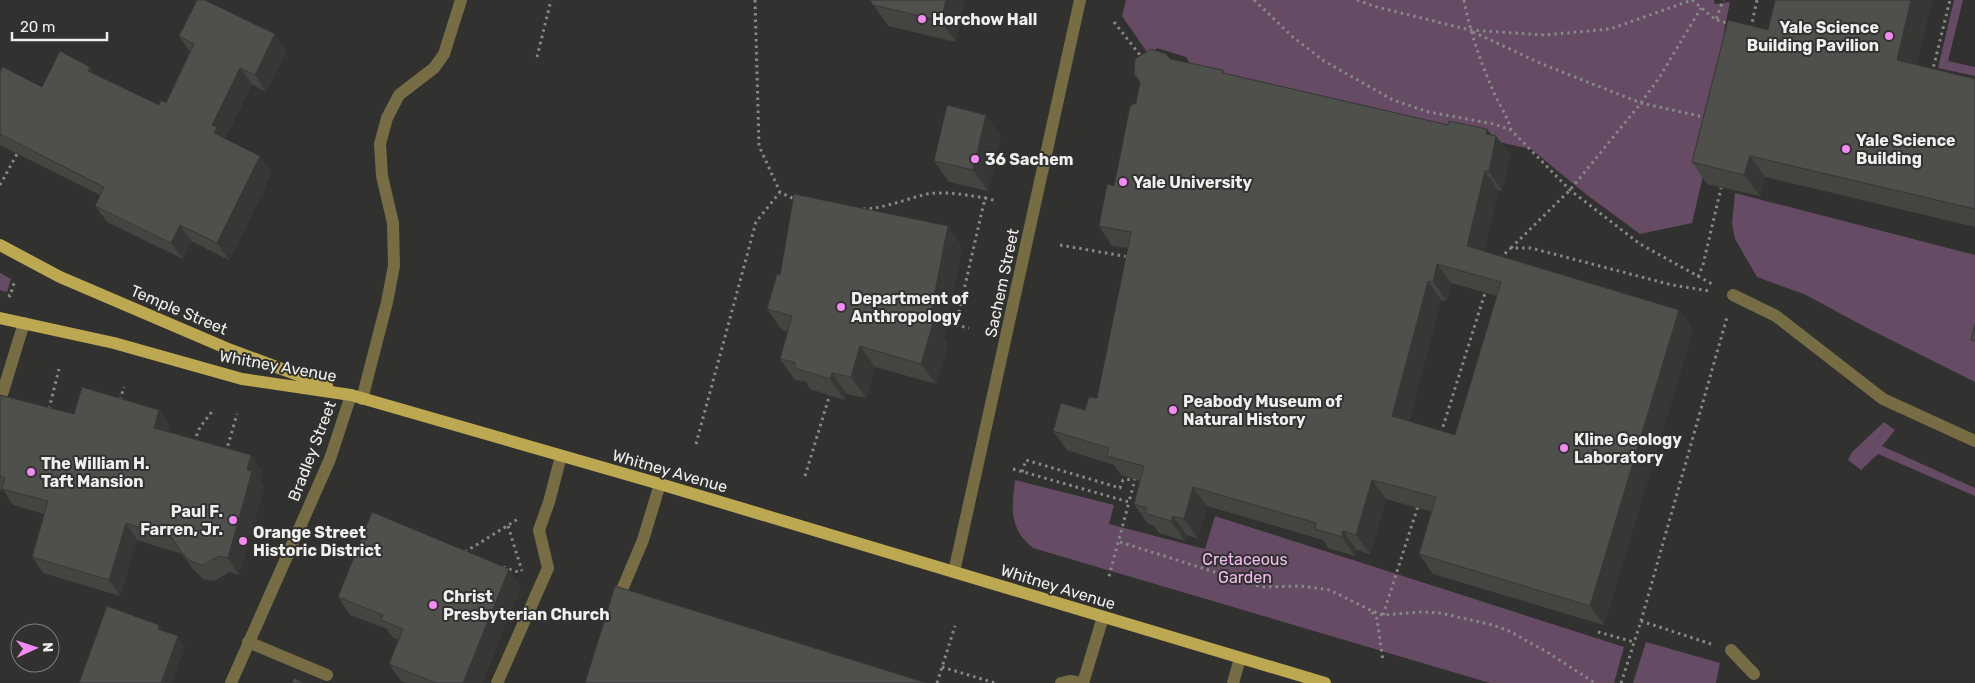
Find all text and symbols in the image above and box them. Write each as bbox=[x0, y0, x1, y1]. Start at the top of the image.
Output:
scale bar bbox=[12, 10, 108, 42]
place label: Horchow Hall bbox=[932, 10, 1037, 29]
marker: Horchow Hall bbox=[916, 13, 928, 25]
text: 20 m bbox=[20, 18, 55, 36]
place label: Yale Science Building Pavilion bbox=[1747, 18, 1879, 55]
marker: Yale Science Building Pavilion bbox=[1883, 30, 1895, 42]
place label: Yale Science Building bbox=[1856, 131, 1956, 168]
marker: Yale Science Building bbox=[1840, 143, 1852, 155]
place label: 36 Sachem bbox=[985, 150, 1073, 169]
marker: 36 Sachem bbox=[969, 153, 981, 165]
place label: Yale University bbox=[1133, 173, 1253, 192]
marker: Yale University bbox=[1117, 176, 1129, 188]
street label: Sachem Street bbox=[981, 227, 1023, 339]
street label: Temple Street bbox=[128, 281, 230, 339]
place label: Department of Anthropology bbox=[851, 289, 969, 326]
marker: Department of Anthropology bbox=[835, 301, 847, 313]
street label: Whitney Avenue bbox=[218, 346, 338, 386]
place label: Peabody Museum of Natural History bbox=[1183, 392, 1343, 429]
street label: Bradley Street bbox=[284, 398, 340, 504]
marker: Peabody Museum of Natural History bbox=[1167, 404, 1179, 416]
place label: Kline Geology Laboratory bbox=[1574, 430, 1682, 467]
marker: Kline Geology Laboratory bbox=[1558, 442, 1570, 454]
street label: Whitney Avenue bbox=[610, 445, 730, 497]
place label: The William H. Taft Mansion bbox=[41, 454, 150, 491]
marker: The William H. Taft Mansion bbox=[25, 466, 37, 478]
place label: Paul F. Farren, Jr. bbox=[140, 502, 223, 539]
marker: Paul F. Farren, Jr. bbox=[227, 514, 239, 526]
place label: Orange Street Historic District bbox=[253, 523, 382, 560]
marker: Orange Street Historic District bbox=[237, 535, 249, 547]
park label: Cretaceous Garden bbox=[1202, 550, 1288, 587]
street label: Whitney Avenue bbox=[998, 561, 1118, 613]
place label: Christ Presbyterian Church bbox=[443, 587, 610, 624]
marker: Christ Presbyterian Church bbox=[427, 599, 439, 611]
north arrow bbox=[10, 623, 60, 673]
text: N bbox=[39, 642, 56, 653]

